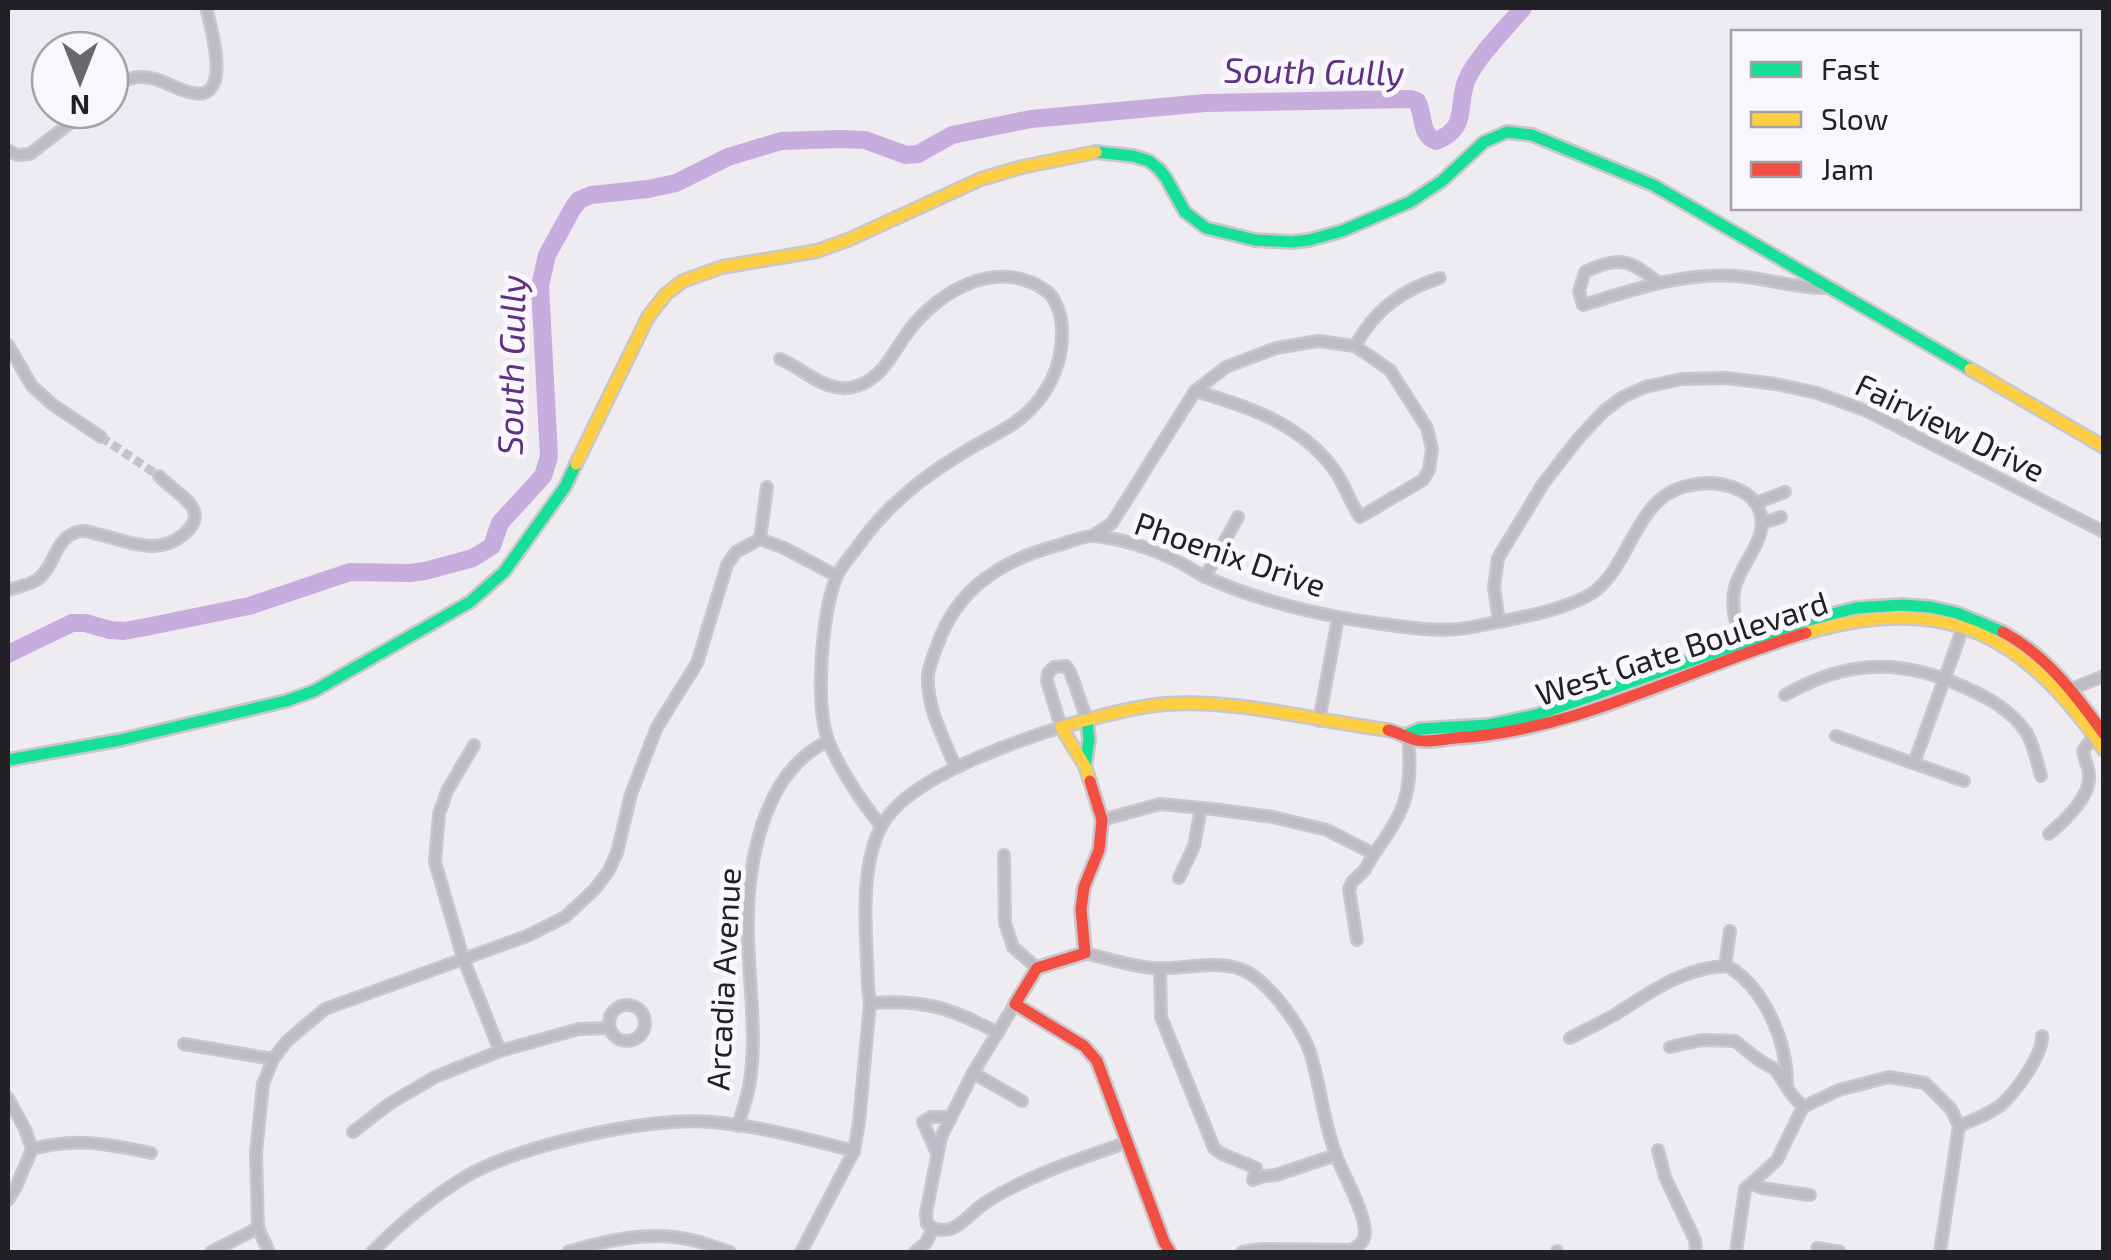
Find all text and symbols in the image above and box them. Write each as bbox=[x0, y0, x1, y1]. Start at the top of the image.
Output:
north arrow bbox=[30, 30, 130, 130]
legend bbox=[1731, 30, 2081, 210]
water label: South Gully bbox=[1223, 47, 1405, 94]
text: Fast bbox=[1821, 50, 1880, 86]
text: N bbox=[70, 89, 90, 123]
text: Slow bbox=[1821, 100, 1888, 136]
text: Jam bbox=[1821, 150, 1874, 186]
water label: South Gully bbox=[487, 274, 534, 456]
street label: Fairview Drive bbox=[1850, 364, 2052, 488]
street label: Phoenix Drive bbox=[1130, 503, 1331, 604]
street label: West Gate Boulevard bbox=[1531, 582, 1832, 712]
street label: Arcadia Avenue bbox=[697, 867, 747, 1091]

